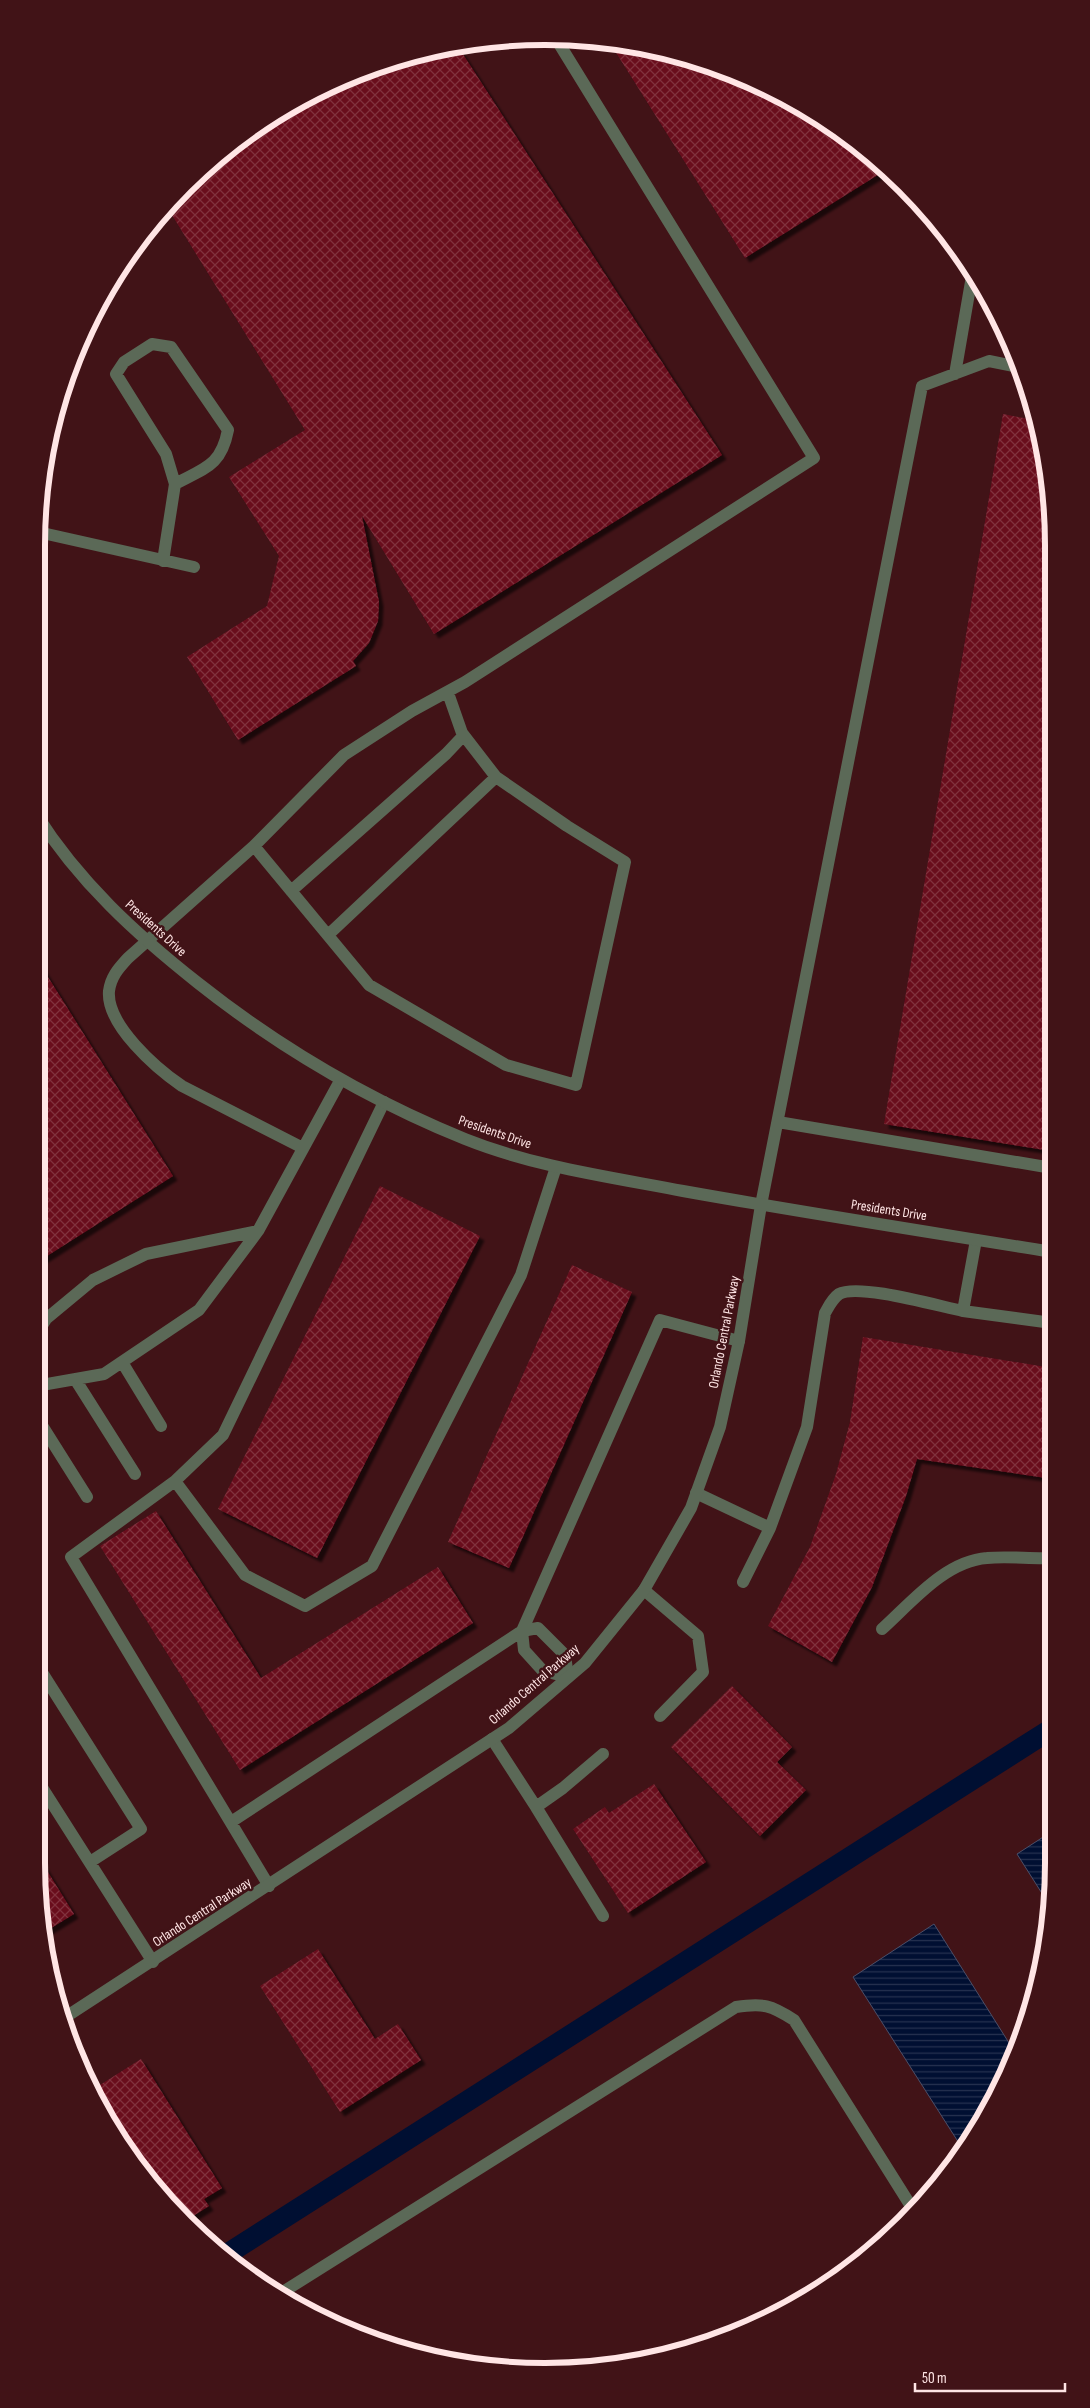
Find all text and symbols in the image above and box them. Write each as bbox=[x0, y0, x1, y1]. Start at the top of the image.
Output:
street label: Presidents Drive bbox=[122, 896, 190, 960]
street label: Presidents Drive bbox=[456, 1112, 534, 1152]
street label: Presidents Drive bbox=[850, 1196, 928, 1224]
street label: Orlando Central Parkway bbox=[705, 1274, 743, 1390]
street label: Orlando Central Parkway bbox=[485, 1640, 583, 1728]
street label: Orlando Central Parkway bbox=[149, 1873, 255, 1950]
scale bar bbox=[915, 2360, 1065, 2392]
text: 50 m bbox=[922, 2369, 947, 2388]

